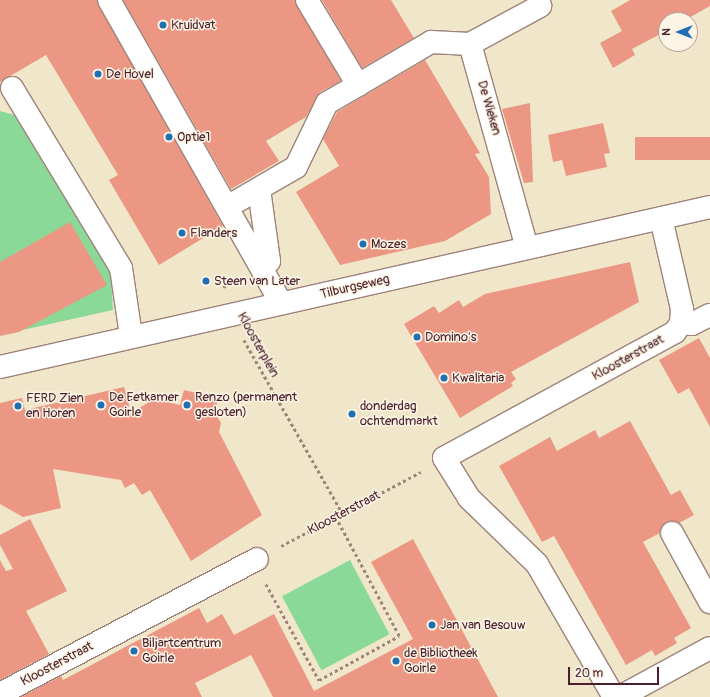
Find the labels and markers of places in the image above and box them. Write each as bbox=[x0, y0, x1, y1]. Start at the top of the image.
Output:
place label: Kruidvat bbox=[171, 17, 215, 33]
marker: Kruidvat bbox=[158, 20, 168, 30]
place label: De Hovel bbox=[106, 66, 154, 82]
marker: De Hovel bbox=[93, 69, 103, 79]
place label: Optie1 bbox=[177, 129, 210, 145]
marker: Optie1 bbox=[164, 132, 174, 142]
place label: Flanders bbox=[190, 225, 237, 241]
marker: Flanders bbox=[177, 228, 187, 238]
place label: Mozes bbox=[371, 236, 406, 252]
marker: Mozes bbox=[358, 239, 368, 249]
place label: Steen van Later bbox=[214, 273, 301, 289]
marker: Steen van Later bbox=[201, 276, 211, 286]
place label: Domino's bbox=[425, 329, 476, 345]
marker: Domino's bbox=[412, 332, 422, 342]
place label: Kwalitaria bbox=[452, 370, 504, 386]
marker: Kwalitaria bbox=[439, 373, 449, 383]
place label: De Eetkamer Goirle bbox=[109, 390, 179, 421]
place label: Renzo (permanent gesloten) bbox=[195, 390, 297, 421]
place label: FERD Zien en Horen bbox=[26, 391, 84, 422]
place label: donderdag ochtendmarkt bbox=[360, 399, 438, 430]
marker: De Eetkamer Goirle bbox=[96, 400, 106, 410]
marker: Renzo (permanent gesloten) bbox=[182, 400, 192, 410]
marker: FERD Zien en Horen bbox=[13, 401, 23, 411]
marker: donderdag ochtendmarkt bbox=[347, 409, 357, 419]
place label: Jan van Besouw bbox=[440, 617, 526, 633]
marker: Jan van Besouw bbox=[427, 620, 437, 630]
place label: Biljartcentrum Goirle bbox=[142, 636, 221, 667]
marker: Biljartcentrum Goirle bbox=[129, 646, 139, 656]
place label: de Bibliotheek Goirle bbox=[404, 646, 478, 677]
marker: de Bibliotheek Goirle bbox=[391, 656, 401, 666]

